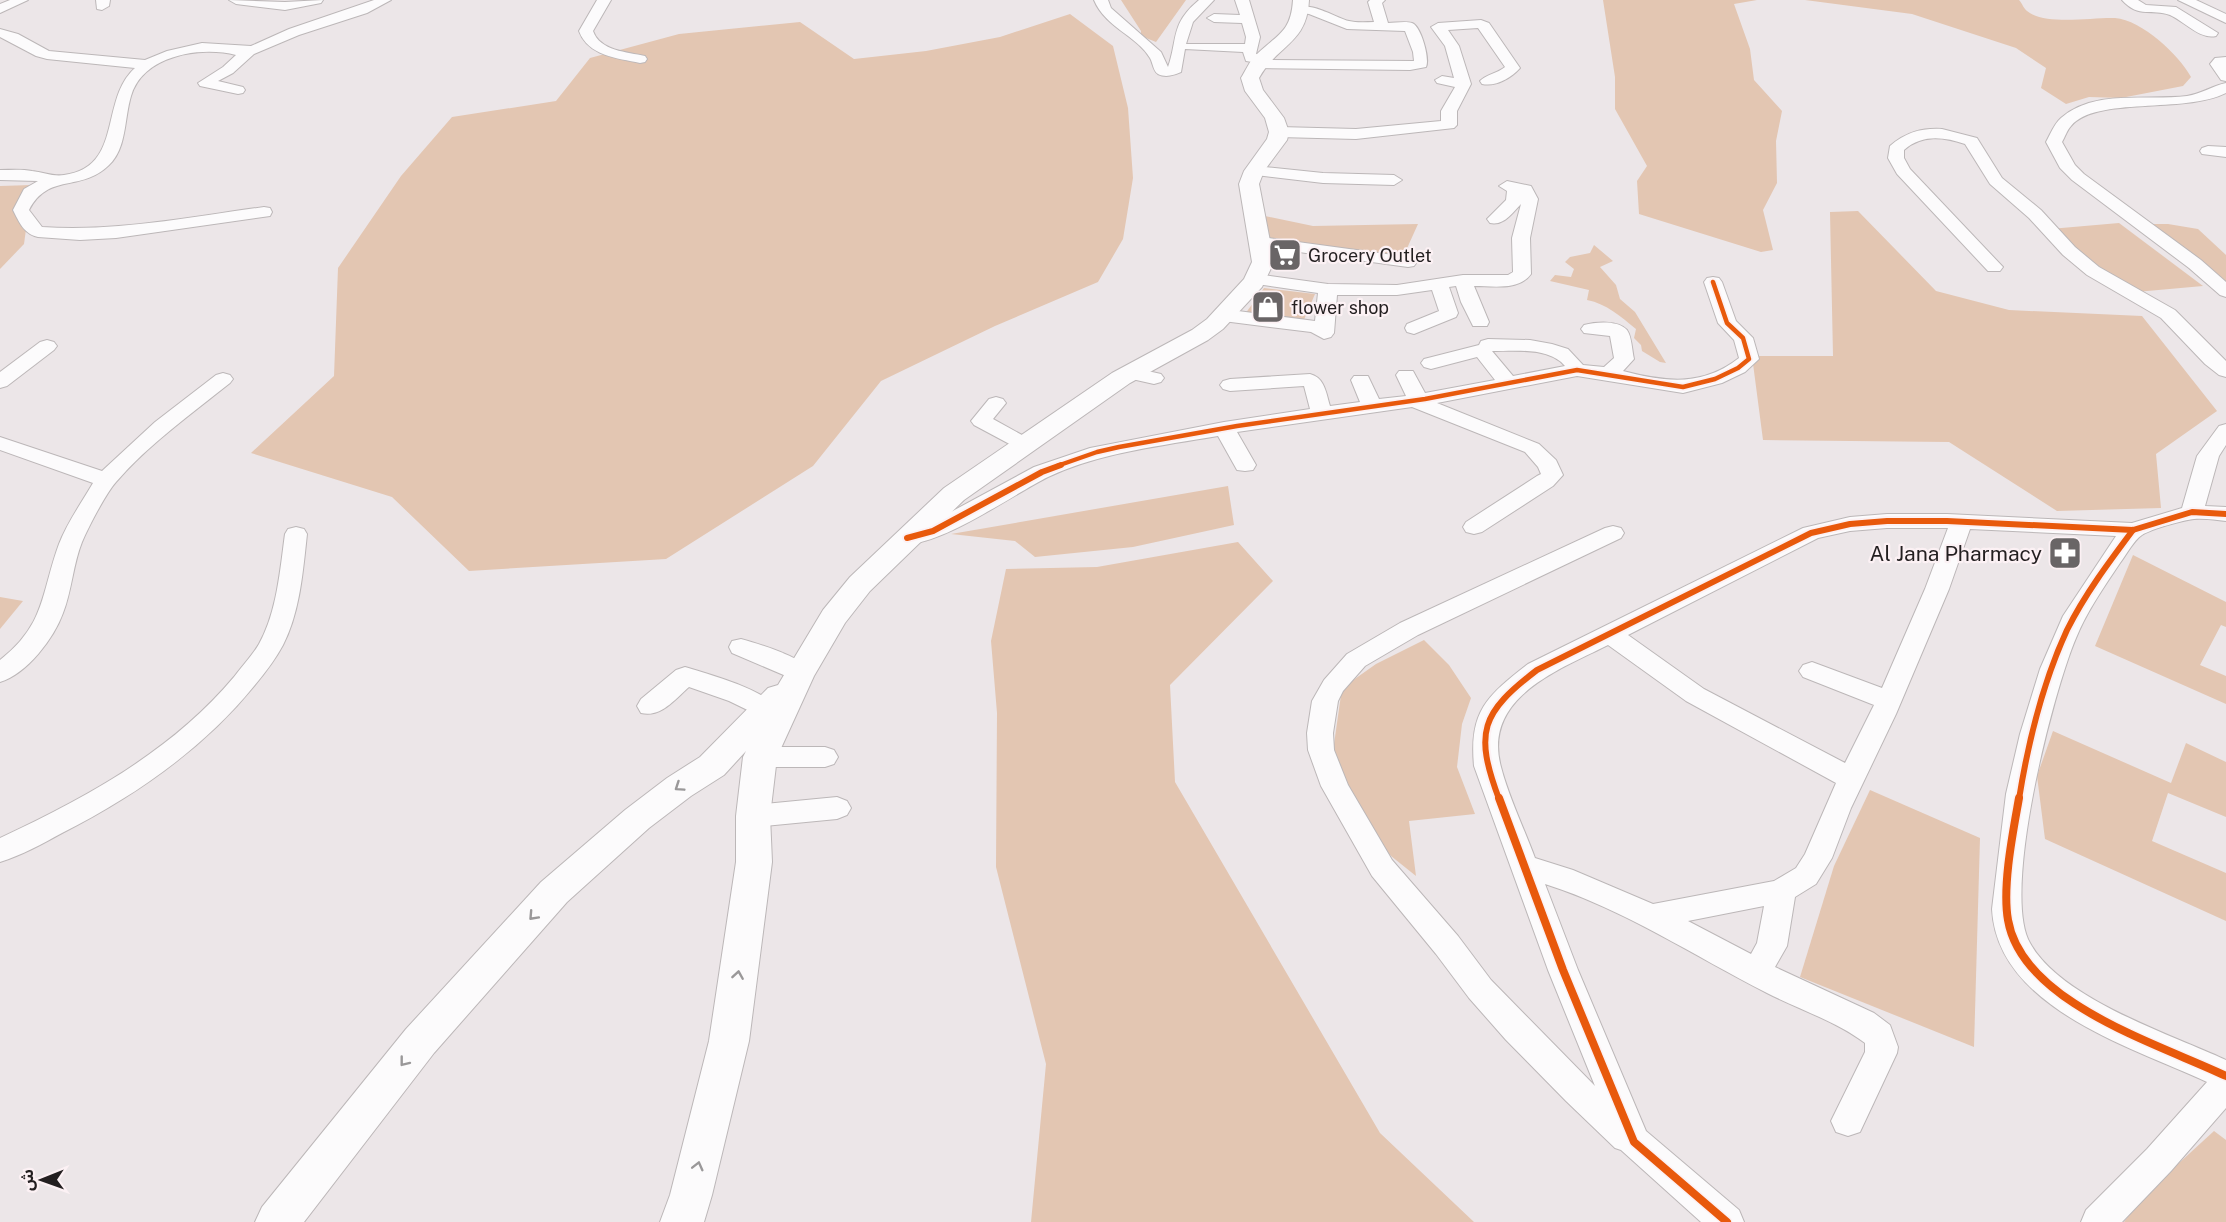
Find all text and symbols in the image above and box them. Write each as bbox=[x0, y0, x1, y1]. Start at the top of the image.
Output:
supermarket icon: Grocery Outlet bbox=[1267, 237, 1303, 273]
place label: Grocery Outlet bbox=[1308, 245, 1432, 266]
shop icon: flower shop bbox=[1250, 289, 1286, 325]
place label: flower shop bbox=[1291, 297, 1389, 318]
pharmacy icon: Al Jana Pharmacy bbox=[2047, 535, 2083, 571]
place label: Al Jana Pharmacy bbox=[1870, 541, 2042, 566]
one-way arrow bbox=[675, 780, 686, 791]
one-way arrow bbox=[529, 909, 540, 919]
one-way arrow bbox=[732, 971, 744, 980]
one-way arrow bbox=[400, 1055, 411, 1066]
north arrow bbox=[12, 1150, 72, 1210]
one-way arrow bbox=[691, 1161, 704, 1171]
text: ش bbox=[18, 1169, 37, 1191]

